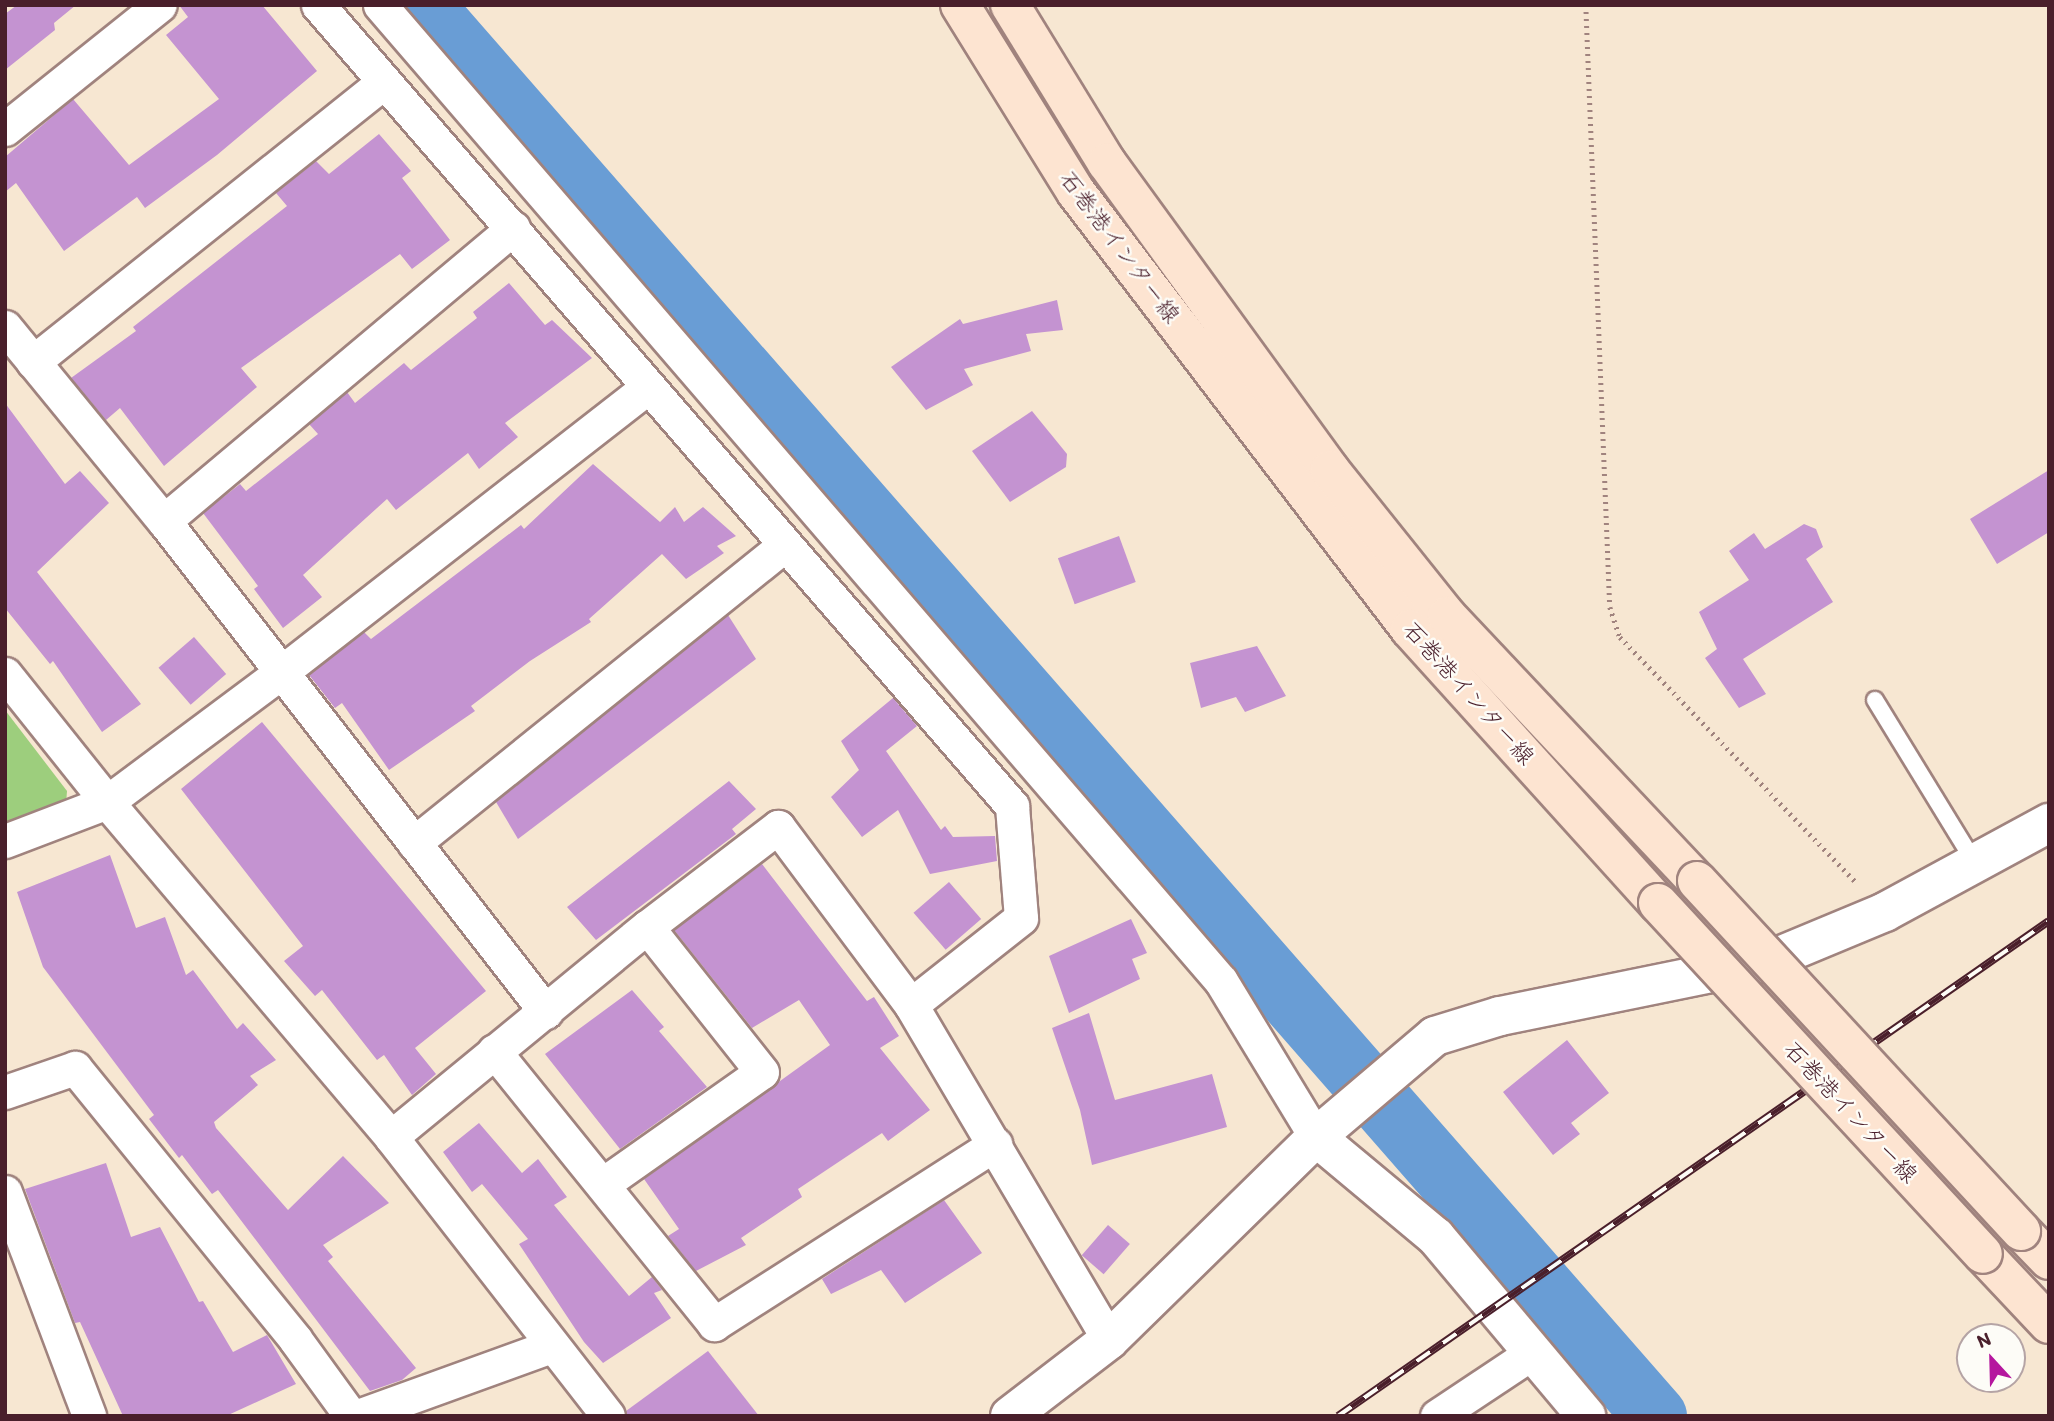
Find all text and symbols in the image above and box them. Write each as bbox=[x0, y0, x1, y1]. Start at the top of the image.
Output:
street label: 石巻港インター線 bbox=[1054, 165, 1186, 329]
street label: 石巻港インター線 bbox=[1397, 615, 1541, 771]
street label: 石巻港インター線 bbox=[1778, 1035, 1924, 1189]
north arrow bbox=[1956, 1323, 2026, 1393]
text: N bbox=[1973, 1327, 1994, 1353]

